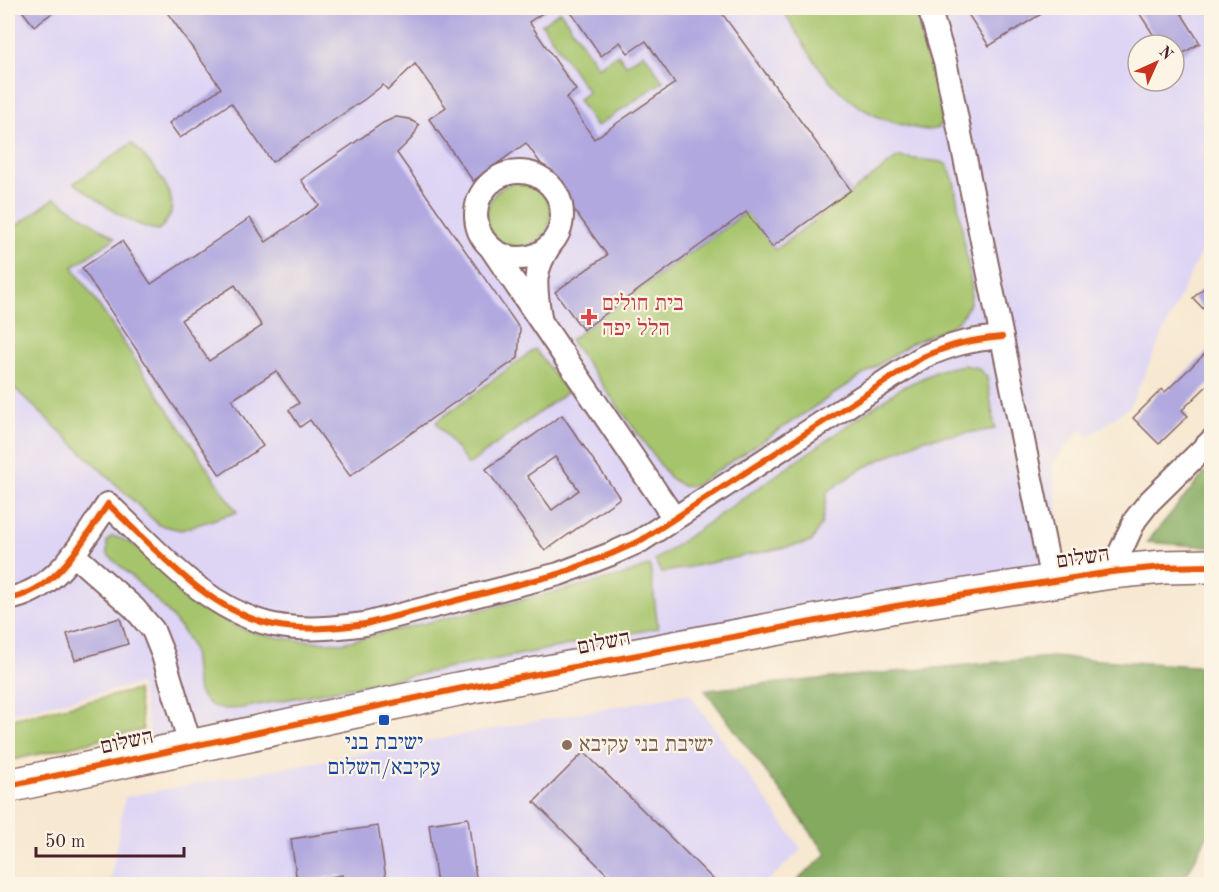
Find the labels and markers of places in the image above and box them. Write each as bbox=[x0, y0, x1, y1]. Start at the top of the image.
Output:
place label: בית חולים הלל יפה bbox=[602, 292, 684, 340]
marker: בית חולים הלל יפה bbox=[580, 308, 598, 326]
marker: ישיבת בני עקיבא/השלום bbox=[377, 713, 391, 727]
place label: ישיבת בני עקיבא/השלום bbox=[328, 732, 441, 779]
place label: ישיבת בני עקיבא bbox=[579, 734, 713, 756]
marker: ישיבת בני עקיבא bbox=[560, 738, 574, 752]

